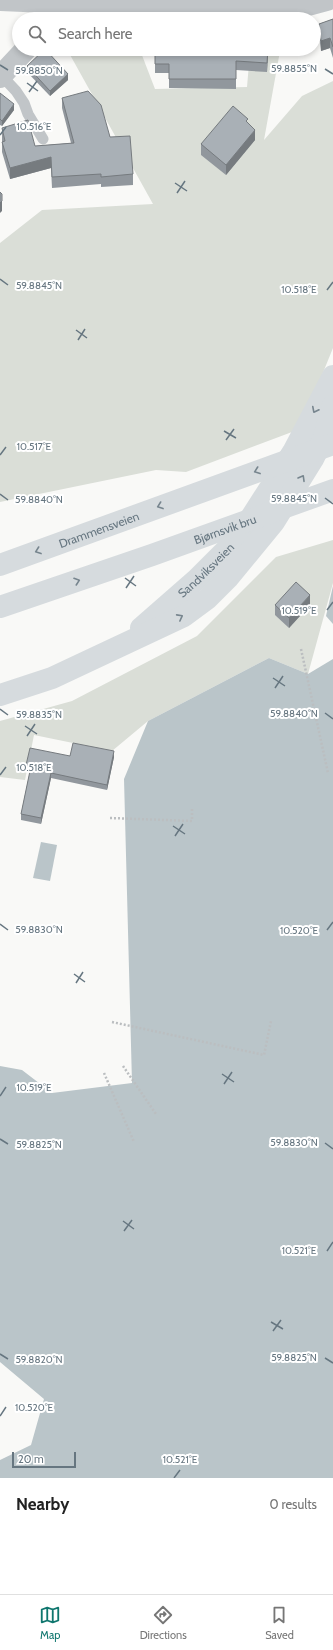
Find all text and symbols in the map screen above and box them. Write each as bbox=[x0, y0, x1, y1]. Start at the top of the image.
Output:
search box bbox=[12, 12, 321, 56]
icon: search bbox=[26, 23, 48, 45]
text: Search here bbox=[58, 25, 133, 43]
text: 59.8855°N bbox=[271, 62, 317, 75]
text: 59.8850°N bbox=[15, 64, 63, 77]
text: 10.516°E bbox=[17, 120, 52, 133]
text: 59.8845°N bbox=[16, 279, 62, 292]
text: 10.518°E bbox=[281, 283, 317, 296]
one-way arrow bbox=[313, 406, 320, 414]
text: 10.517°E bbox=[17, 440, 52, 453]
one-way arrow bbox=[253, 466, 260, 475]
one-way arrow bbox=[297, 475, 304, 482]
text: 59.8845°N bbox=[271, 492, 317, 505]
text: 59.8840°N bbox=[15, 493, 63, 506]
one-way arrow bbox=[157, 501, 164, 509]
street label: Drammensveien bbox=[56, 508, 141, 551]
street label: Bjørnsvik bru bbox=[192, 511, 258, 547]
street label: Sandviksveien bbox=[174, 539, 237, 600]
one-way arrow bbox=[35, 546, 42, 554]
one-way arrow bbox=[73, 578, 80, 586]
text: 10.519°E bbox=[282, 604, 317, 617]
one-way arrow bbox=[176, 614, 184, 622]
text: 59.8840°N bbox=[270, 707, 318, 720]
text: 59.8835°N bbox=[16, 708, 62, 721]
text: 10.518°E bbox=[16, 761, 52, 774]
text: 59.8830°N bbox=[15, 923, 63, 936]
text: 10.520°E bbox=[280, 924, 319, 937]
text: 10.519°E bbox=[17, 1081, 52, 1094]
text: 59.8830°N bbox=[270, 1136, 318, 1149]
text: 59.8825°N bbox=[16, 1138, 62, 1151]
text: 10.521°E bbox=[282, 1244, 317, 1257]
text: 59.8825°N bbox=[271, 1351, 317, 1364]
text: 59.8820°N bbox=[15, 1353, 63, 1366]
text: 10.520°E bbox=[15, 1401, 54, 1414]
scale bar bbox=[12, 1450, 76, 1469]
text: 20 m bbox=[18, 1452, 44, 1466]
text: 10.521°E bbox=[163, 1453, 198, 1466]
text: Nearby bbox=[16, 1494, 69, 1514]
text: 0 results bbox=[269, 1496, 317, 1512]
tab: Map bbox=[39, 1604, 61, 1642]
tab: Directions bbox=[140, 1604, 187, 1642]
tab: Saved bbox=[265, 1604, 294, 1642]

